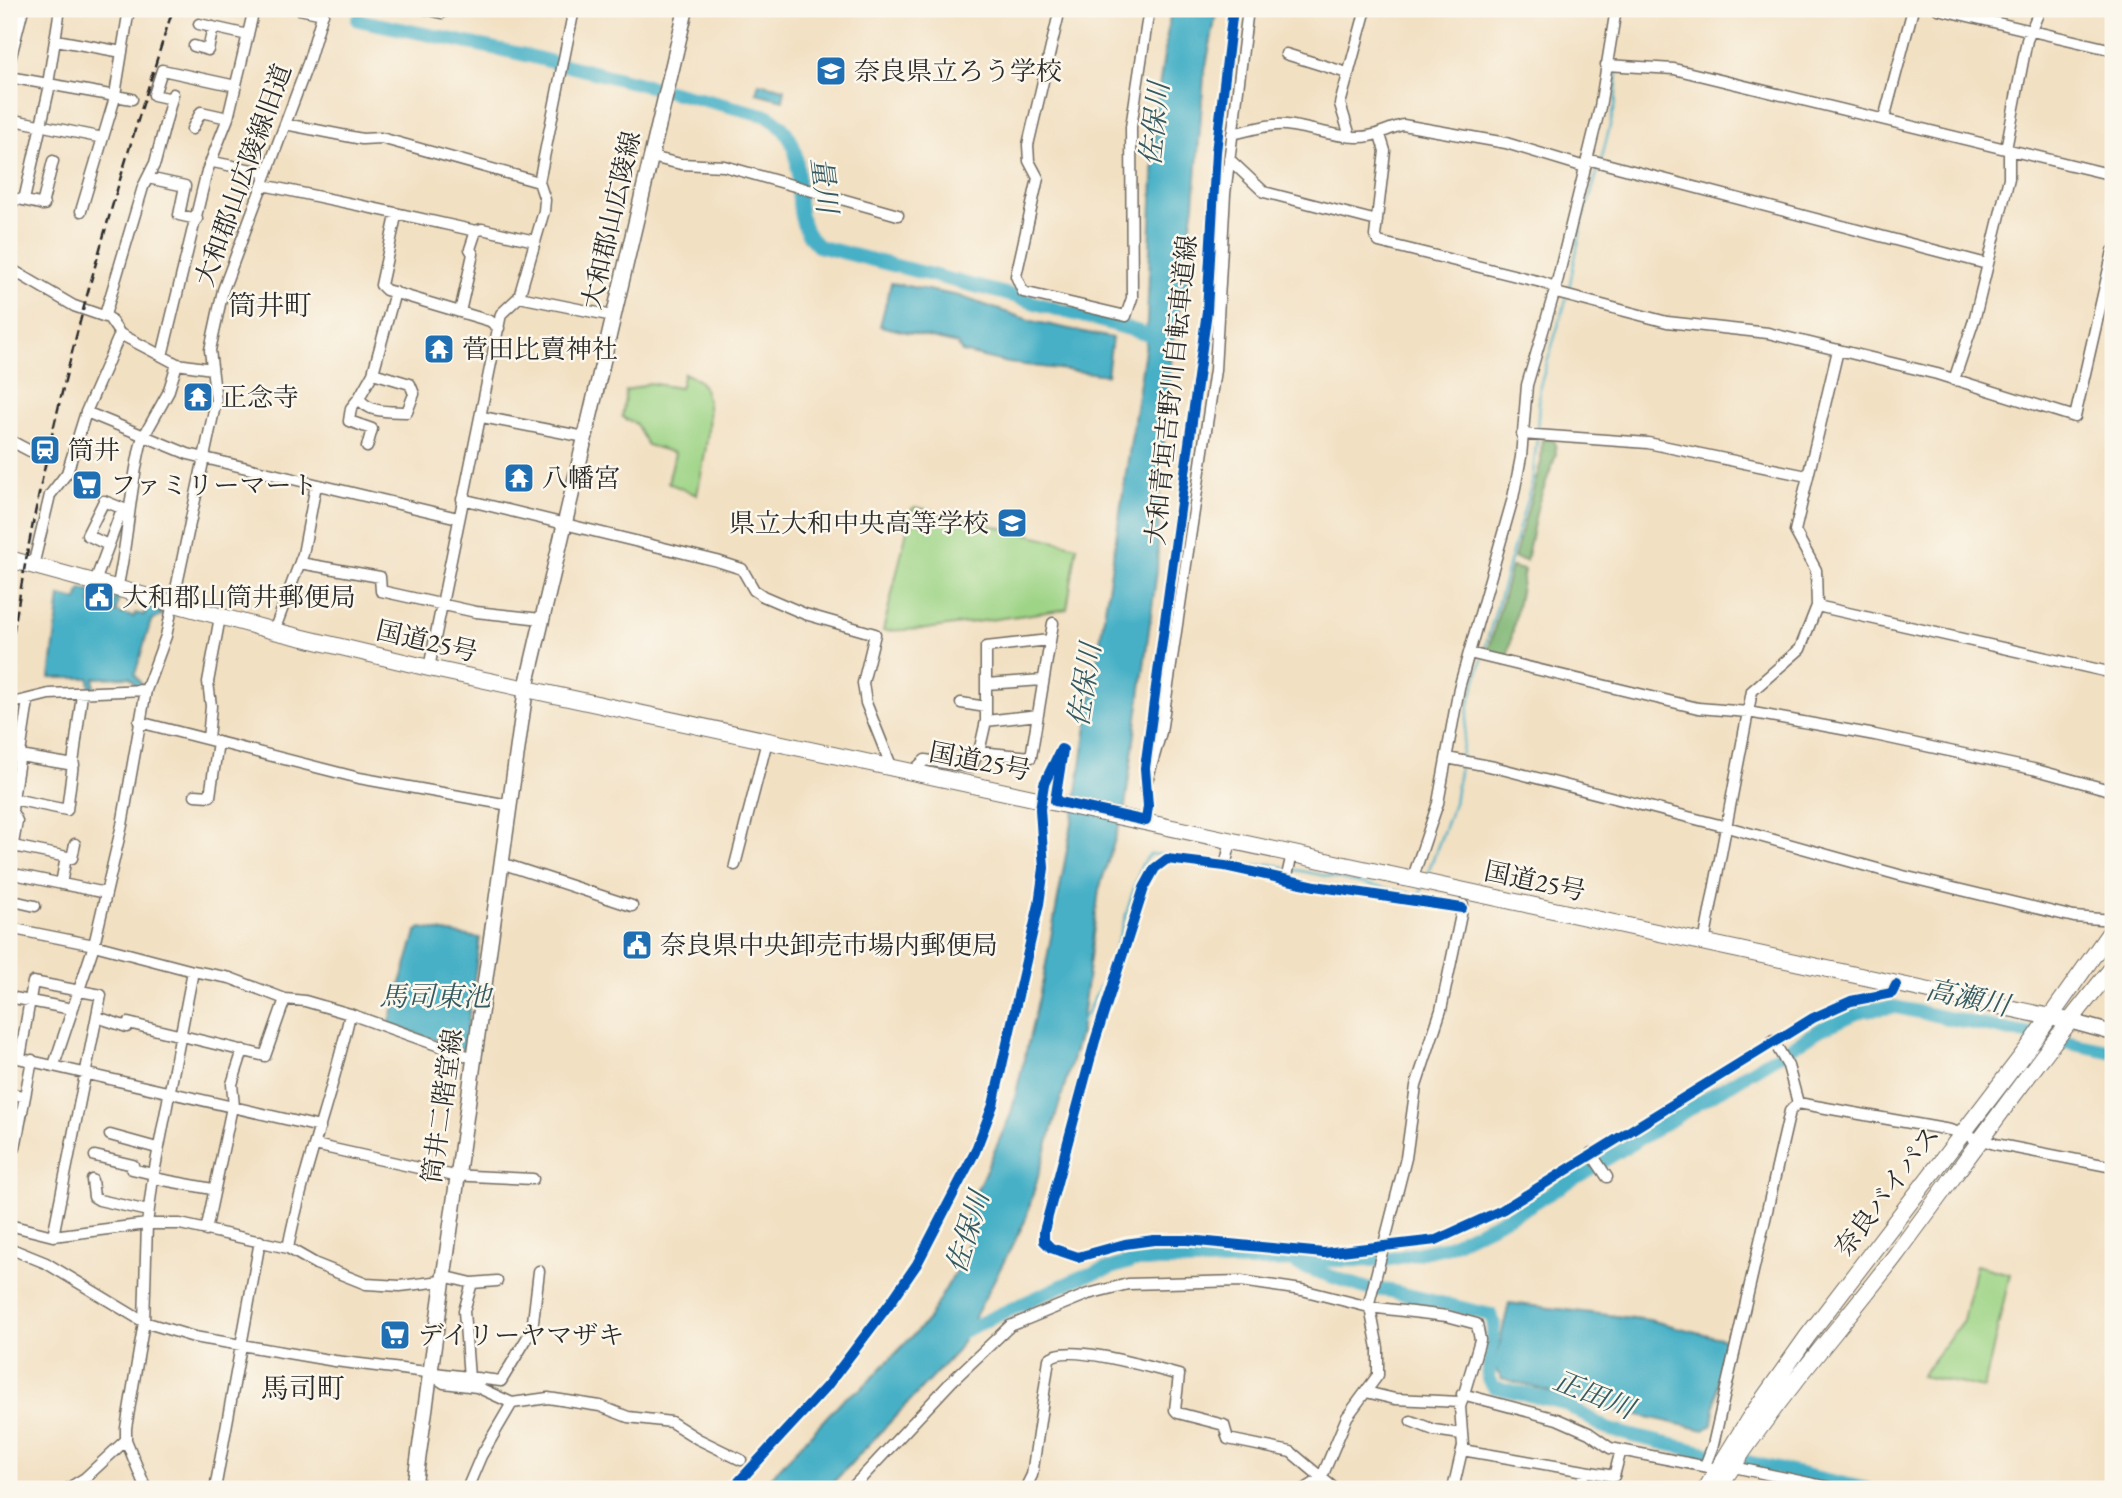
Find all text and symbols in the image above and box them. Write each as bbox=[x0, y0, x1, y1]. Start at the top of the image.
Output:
school or university icon: 奈良県立ろう学校 bbox=[814, 54, 848, 88]
place label: 奈良県立ろう学校 bbox=[854, 54, 1062, 88]
street label: 大和郡山広陵線旧道 bbox=[187, 59, 299, 291]
water label: 佐保川 bbox=[1132, 77, 1177, 168]
street label: 大和郡山広陵線 bbox=[574, 128, 648, 312]
water label: 量川 bbox=[804, 155, 847, 218]
street label: 大和青垣吉野川自転車道線 bbox=[1138, 233, 1204, 547]
district label: 筒井町 bbox=[228, 287, 312, 323]
temple icon: 菅田比賣神社 bbox=[422, 332, 456, 366]
place label: 菅田比賣神社 bbox=[462, 332, 618, 366]
temple icon: 正念寺 bbox=[181, 380, 215, 414]
place label: 正念寺 bbox=[221, 380, 299, 414]
station icon: 筒井 bbox=[28, 433, 62, 467]
place label: 筒井 bbox=[68, 433, 120, 467]
temple icon: 八幡宮 bbox=[502, 461, 536, 495]
place label: 八幡宮 bbox=[542, 461, 620, 495]
supermarket icon: ファミリーマート bbox=[70, 468, 104, 502]
place label: ファミリーマート bbox=[110, 468, 317, 502]
place label: 県立大和中央高等学校 bbox=[729, 506, 989, 540]
school or university icon: 県立大和中央高等学校 bbox=[995, 506, 1029, 540]
public building icon: 大和郡山筒井郵便局 bbox=[82, 580, 116, 614]
place label: 大和郡山筒井郵便局 bbox=[122, 580, 356, 614]
street label: 国道25号 bbox=[373, 613, 481, 669]
water label: 佐保川 bbox=[1060, 638, 1109, 729]
street label: 国道25号 bbox=[926, 734, 1034, 788]
street label: 国道25号 bbox=[1481, 854, 1589, 908]
public building icon: 奈良県中央卸売市場内郵便局 bbox=[620, 928, 654, 962]
place label: 奈良県中央卸売市場内郵便局 bbox=[660, 928, 998, 962]
water label: 高瀬川 bbox=[1923, 971, 2016, 1024]
water label: 馬司東池 bbox=[379, 978, 494, 1014]
street label: 筒井二階堂線 bbox=[414, 1026, 470, 1186]
street label: 奈良バイパス bbox=[1827, 1119, 1947, 1263]
water label: 佐保川 bbox=[938, 1184, 997, 1277]
supermarket icon: デイリーヤマザキ bbox=[378, 1318, 412, 1352]
place label: デイリーヤマザキ bbox=[418, 1318, 624, 1352]
water label: 正田川 bbox=[1548, 1362, 1642, 1428]
district label: 馬司町 bbox=[261, 1370, 345, 1406]

